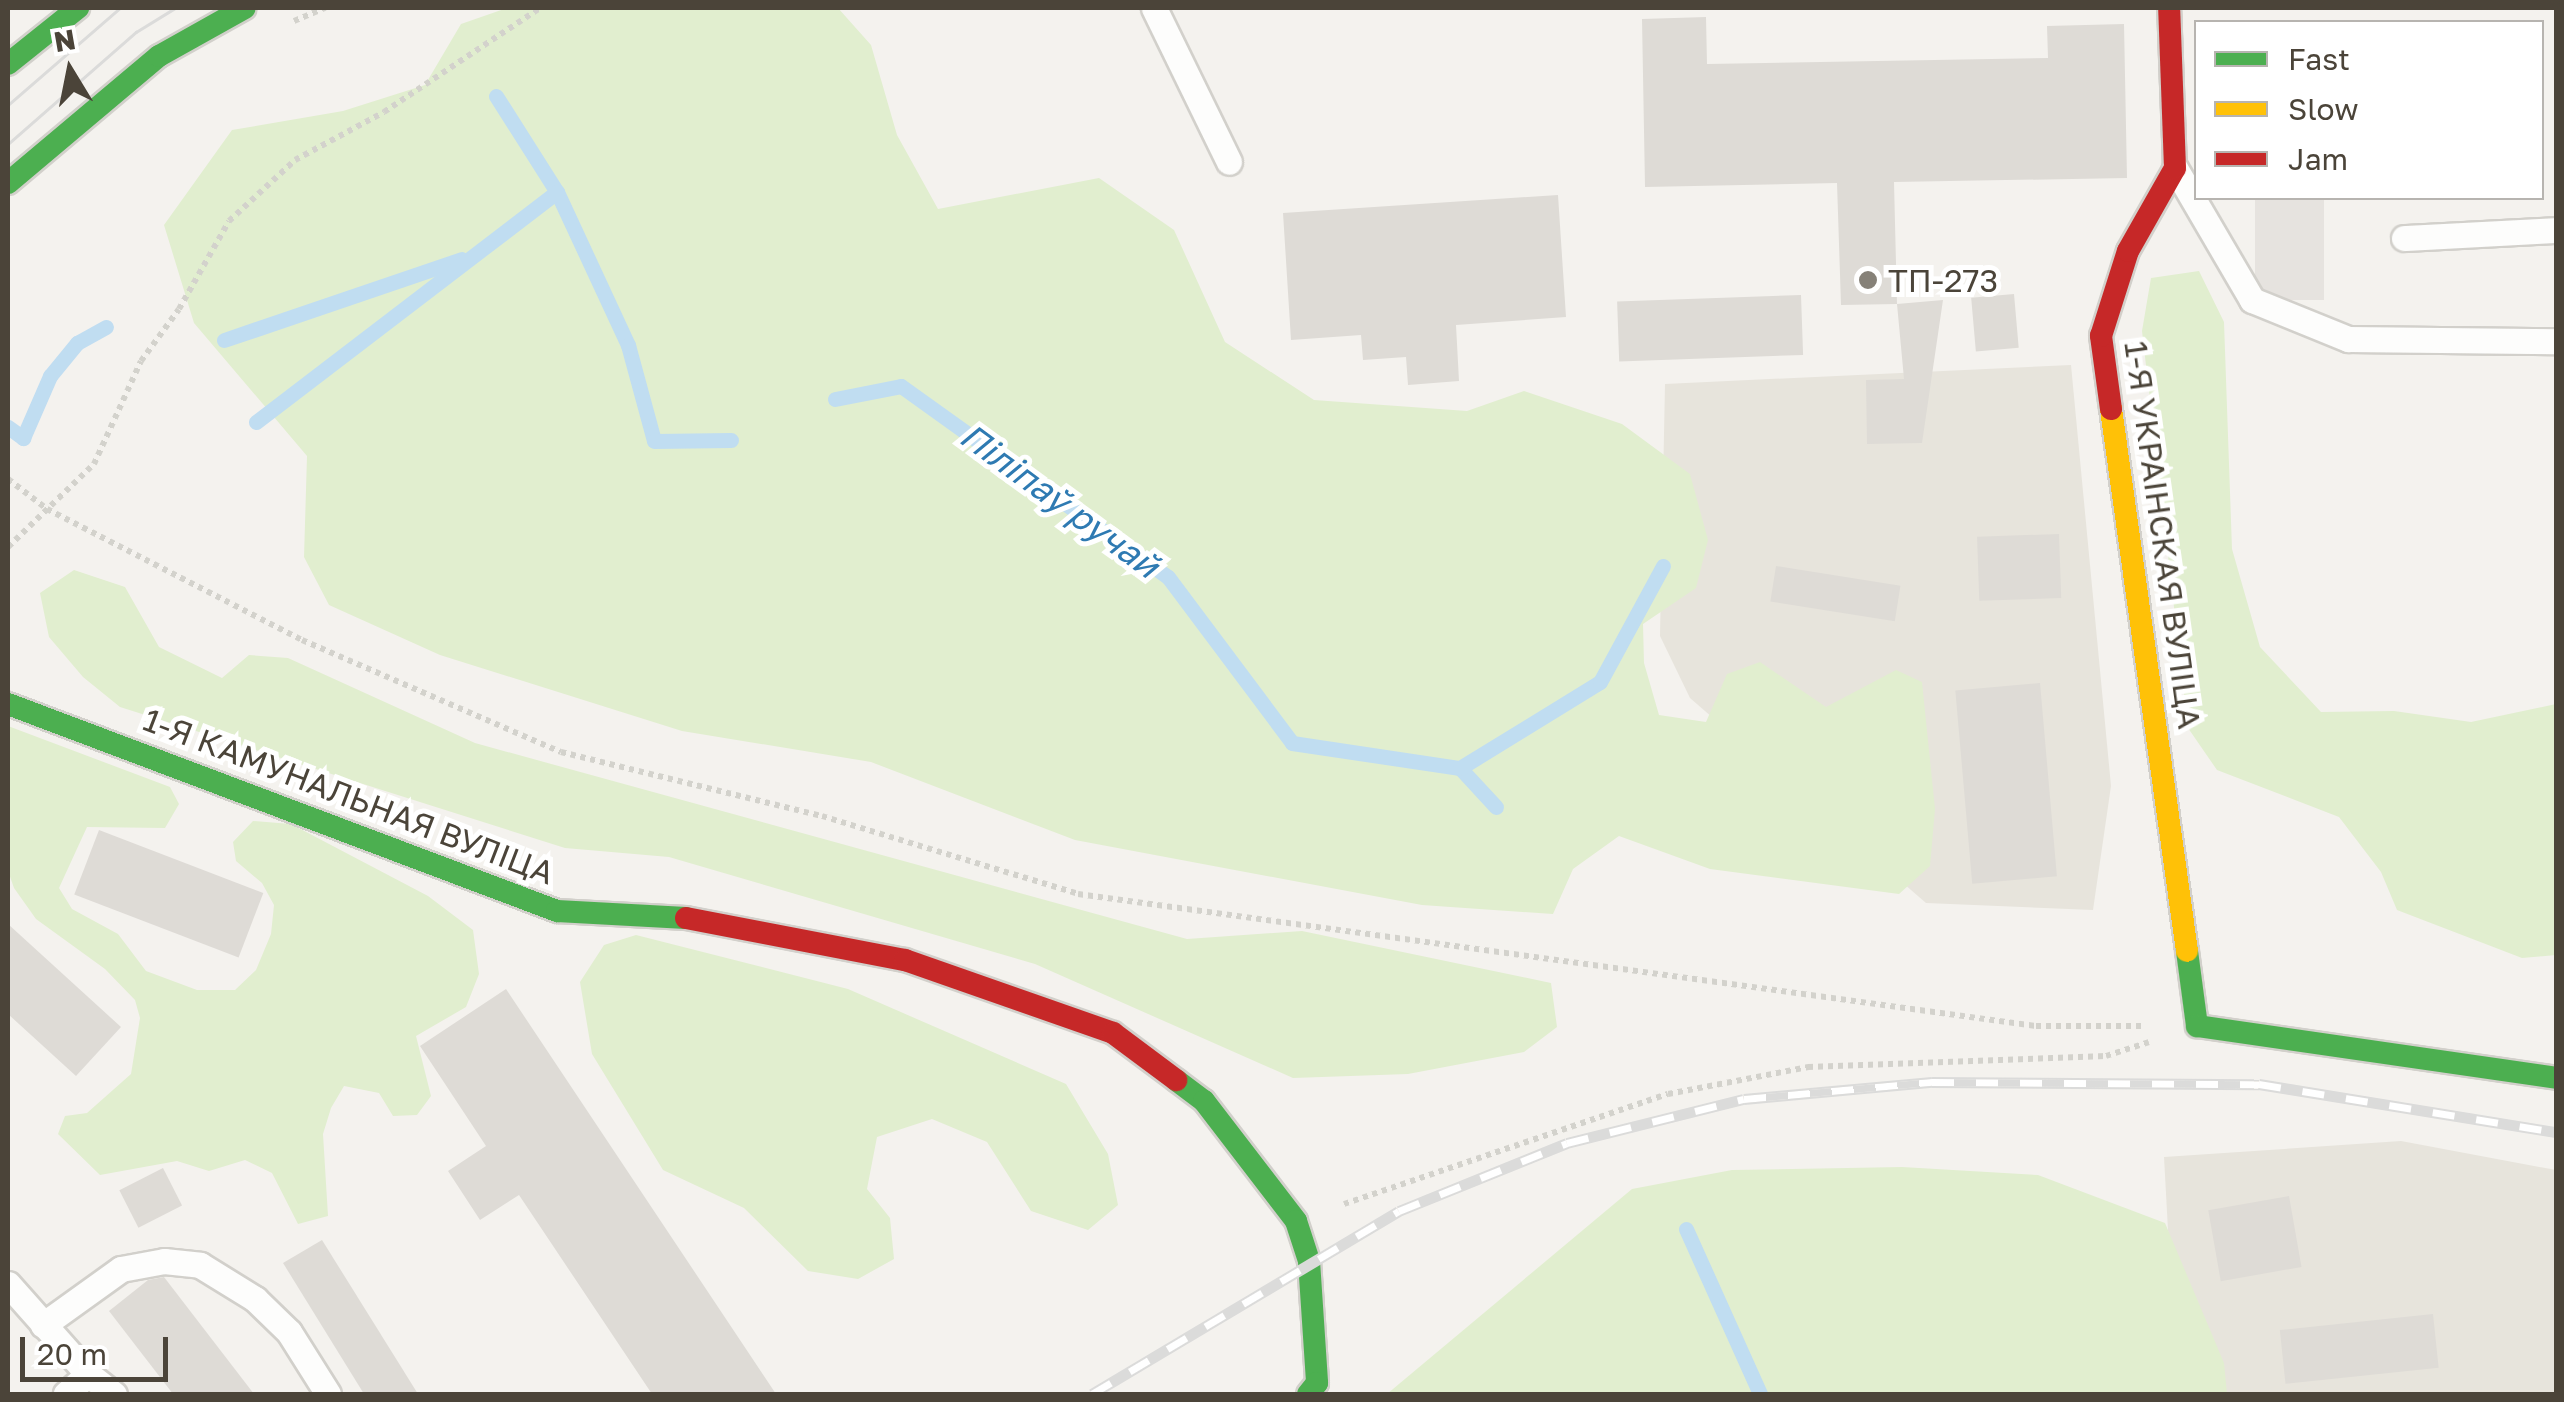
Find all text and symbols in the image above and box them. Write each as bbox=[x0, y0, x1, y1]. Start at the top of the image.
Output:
north arrow bbox=[20, 20, 120, 120]
legend bbox=[2194, 20, 2544, 200]
text: N bbox=[51, 22, 78, 58]
text: Fast bbox=[2288, 41, 2350, 77]
text: Slow bbox=[2288, 91, 2359, 127]
text: Jam bbox=[2288, 141, 2348, 177]
place label: ТП-273 bbox=[1888, 261, 1998, 299]
marker: ТП-273 bbox=[1857, 269, 1879, 291]
street label: 1-Я УКРАІНСКАЯ ВУЛІЦА bbox=[2117, 339, 2209, 731]
water label: Піліпаў ручай bbox=[953, 414, 1167, 586]
street label: 1-Я КАМУНАЛЬНАЯ ВУЛІЦА bbox=[138, 700, 560, 892]
scale bar bbox=[25, 1317, 172, 1379]
text: 20 m bbox=[37, 1336, 107, 1372]

